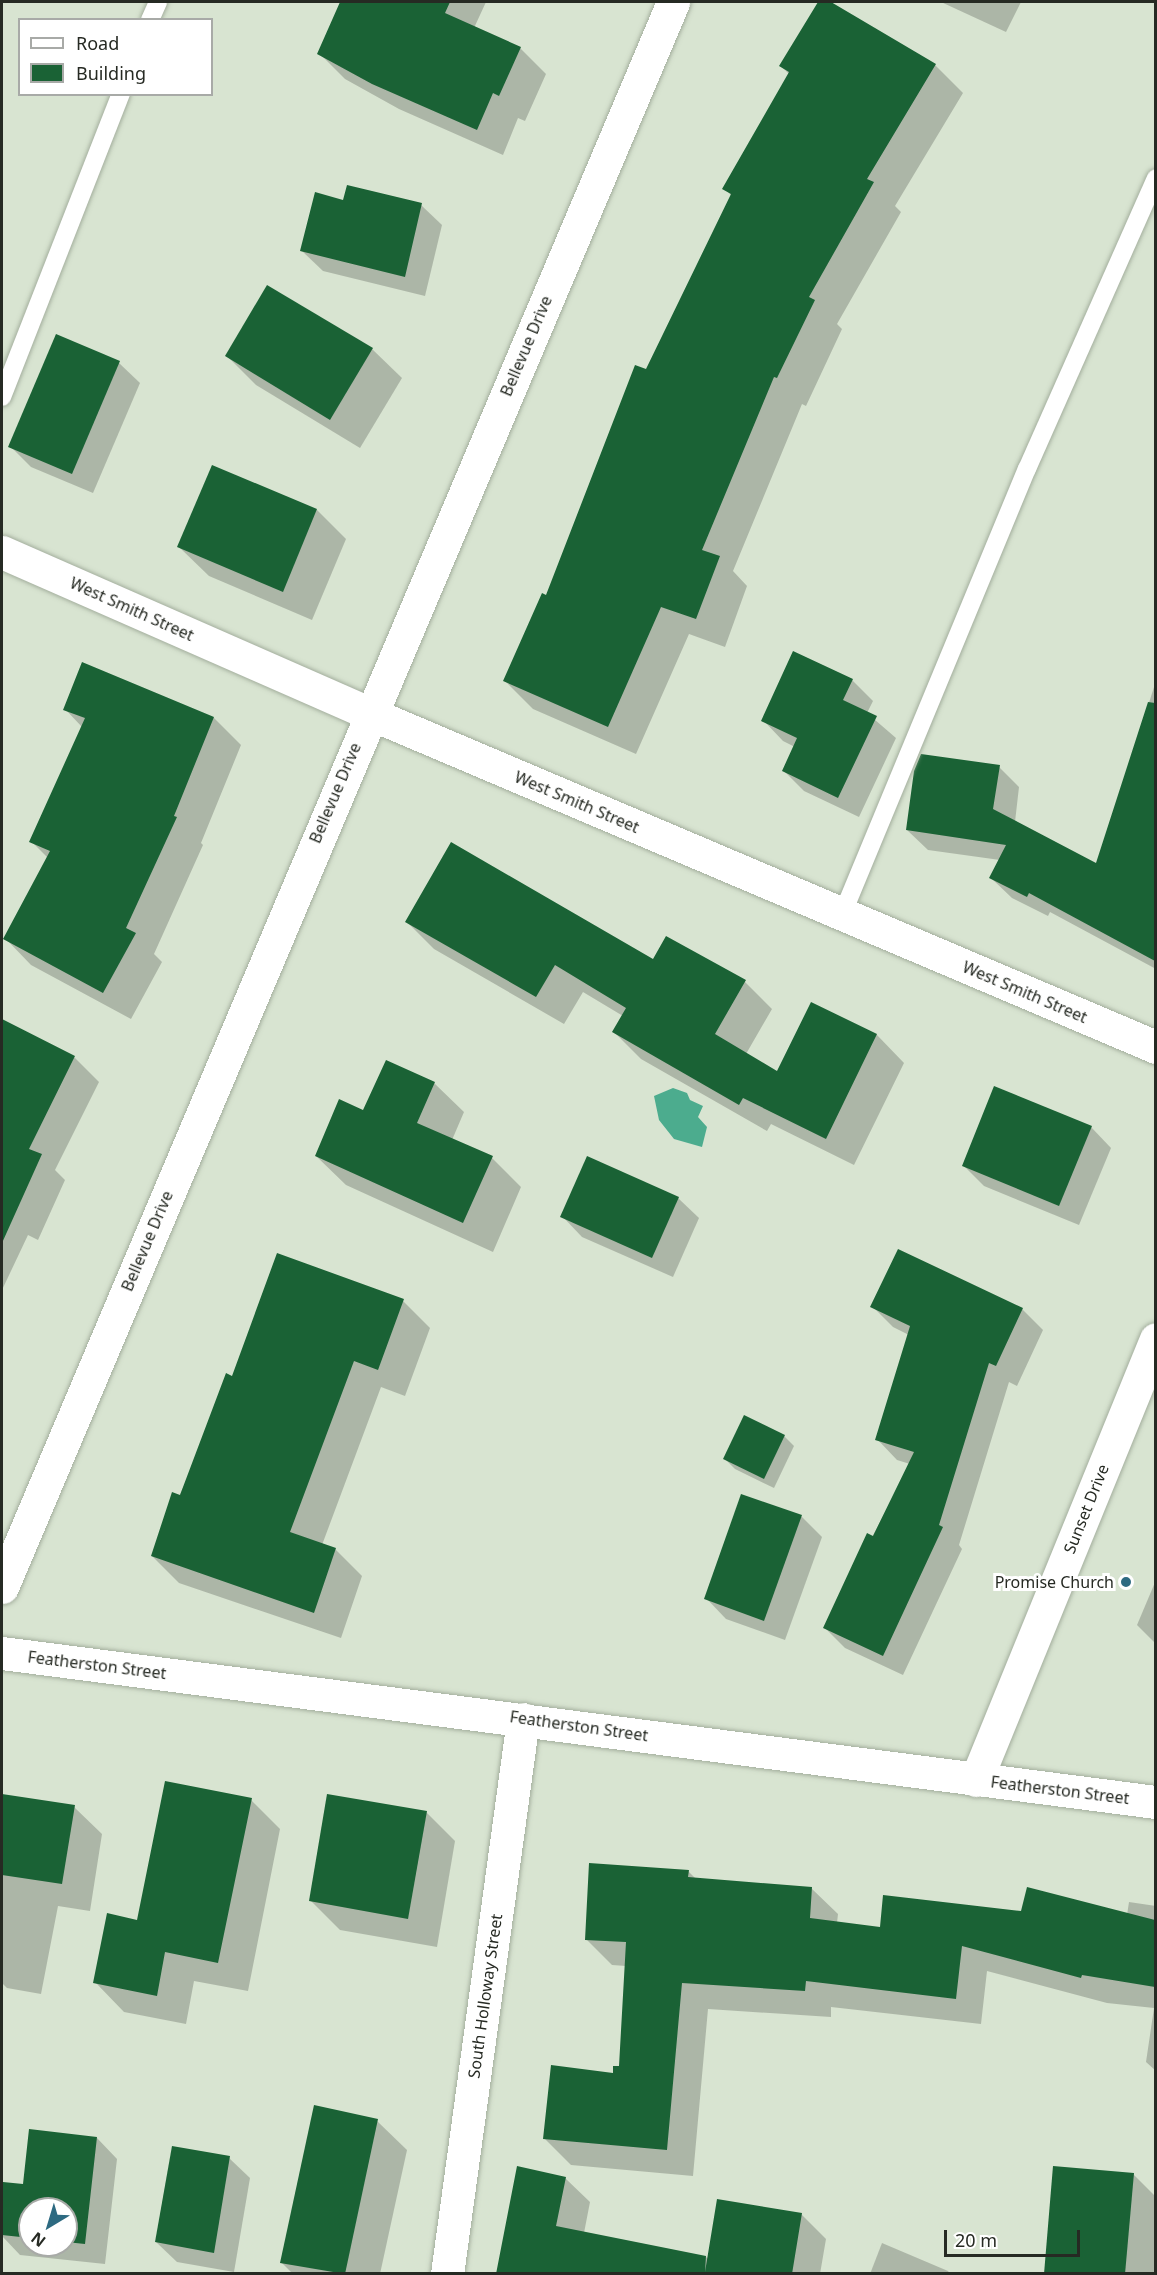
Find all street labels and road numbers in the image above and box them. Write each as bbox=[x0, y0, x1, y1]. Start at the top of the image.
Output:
street label: Bellevue Drive bbox=[496, 293, 556, 399]
street label: West Smith Street bbox=[67, 573, 197, 645]
street label: Bellevue Drive bbox=[305, 740, 365, 846]
street label: West Smith Street bbox=[512, 767, 642, 837]
street label: West Smith Street bbox=[960, 957, 1090, 1027]
street label: Bellevue Drive bbox=[117, 1188, 177, 1294]
street label: Sunset Drive bbox=[1059, 1461, 1113, 1557]
street label: Featherston Street bbox=[27, 1647, 167, 1683]
street label: Featherston Street bbox=[509, 1707, 649, 1745]
street label: Featherston Street bbox=[990, 1772, 1130, 1808]
street label: South Holloway Street bbox=[464, 1913, 506, 2079]

